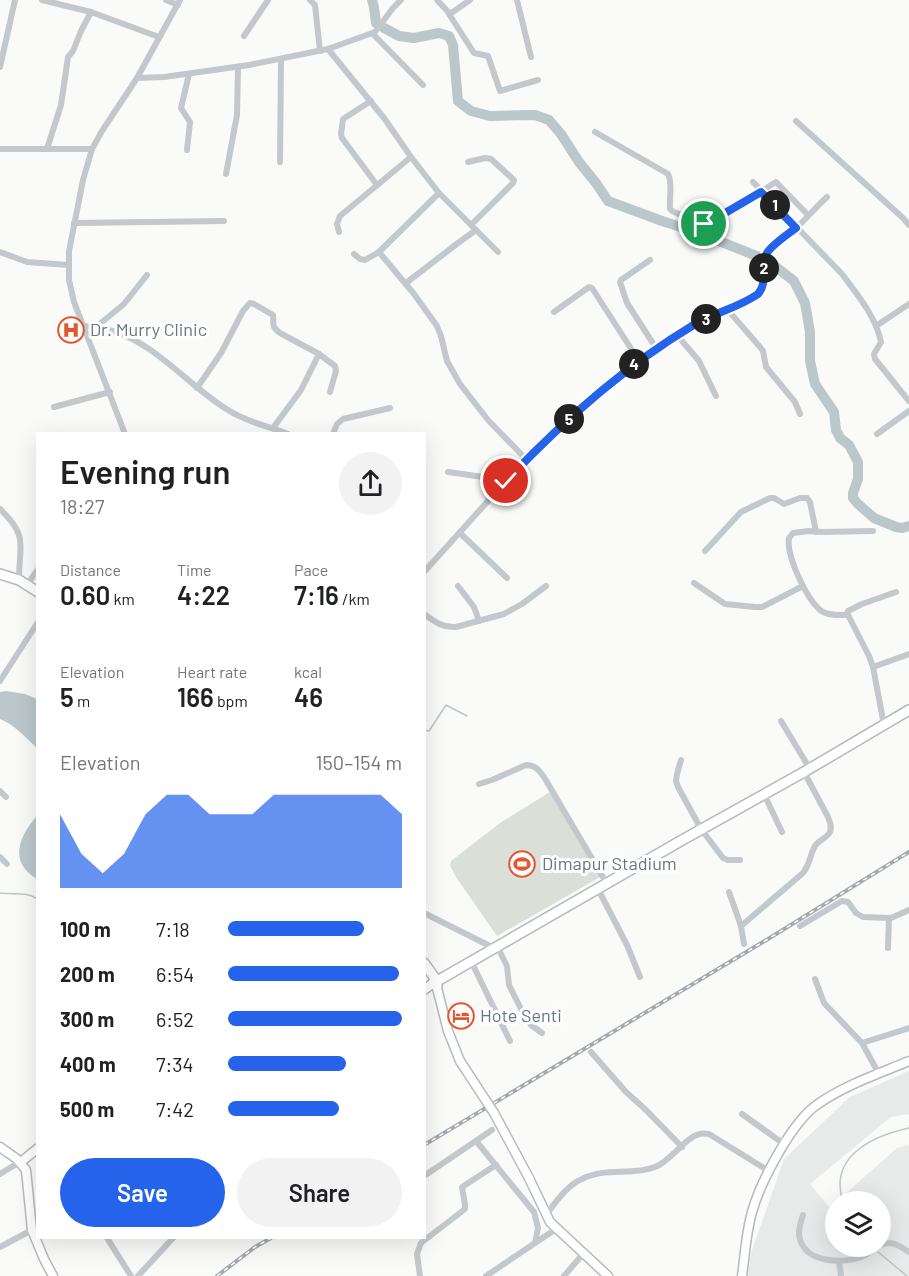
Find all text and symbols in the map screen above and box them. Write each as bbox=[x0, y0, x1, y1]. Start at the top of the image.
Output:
pin: 1 bbox=[760, 190, 790, 220]
text: 1 bbox=[772, 195, 778, 214]
pin bbox=[678, 198, 729, 249]
icon: arrive bbox=[687, 207, 720, 240]
pin: 2 bbox=[749, 253, 779, 283]
text: 2 bbox=[760, 258, 768, 277]
pin: 3 bbox=[691, 304, 721, 334]
text: 3 bbox=[702, 309, 710, 328]
hospital icon: Dr. Murry Clinic bbox=[56, 315, 86, 345]
place label: Dr. Murry Clinic bbox=[90, 318, 207, 340]
pin: 4 bbox=[619, 349, 649, 379]
text: 4 bbox=[629, 354, 639, 373]
pin: 5 bbox=[554, 404, 584, 434]
text: 5 bbox=[565, 409, 573, 428]
text: Evening run bbox=[60, 451, 230, 491]
button: share bbox=[339, 452, 402, 515]
pin bbox=[480, 455, 531, 506]
icon: check bbox=[489, 464, 522, 497]
text: 18:27 bbox=[60, 494, 104, 518]
text: Distance bbox=[60, 560, 121, 579]
text: Time bbox=[177, 560, 212, 579]
text: Pace bbox=[294, 560, 328, 579]
text: 0.60 bbox=[60, 579, 110, 610]
text: 4:22 bbox=[177, 579, 230, 610]
text: 7:16 bbox=[294, 579, 339, 610]
text: km bbox=[110, 589, 135, 608]
text: /km bbox=[339, 589, 370, 608]
text: Elevation bbox=[60, 662, 124, 681]
text: Heart rate bbox=[177, 662, 247, 681]
text: kcal bbox=[294, 662, 322, 681]
text: 5 bbox=[60, 681, 74, 712]
text: 166 bbox=[177, 681, 214, 712]
text: 46 bbox=[294, 681, 323, 712]
text: m bbox=[74, 691, 90, 710]
text: bpm bbox=[214, 691, 248, 710]
text: Elevation bbox=[60, 750, 141, 774]
text: 150–154 m bbox=[316, 750, 402, 774]
sports icon: Dimapur Stadium bbox=[507, 849, 537, 879]
place label: Dimapur Stadium bbox=[542, 852, 677, 874]
text: 100 m bbox=[60, 917, 111, 941]
text: 7:18 bbox=[156, 917, 190, 941]
text: 200 m bbox=[60, 962, 115, 986]
text: 6:54 bbox=[156, 962, 194, 986]
hotel icon: Hote Senti bbox=[446, 1001, 476, 1031]
place label: Hote Senti bbox=[480, 1004, 562, 1026]
text: 300 m bbox=[60, 1007, 114, 1031]
text: 6:52 bbox=[156, 1007, 194, 1031]
text: 400 m bbox=[60, 1052, 116, 1076]
text: 7:34 bbox=[156, 1052, 194, 1076]
text: 500 m bbox=[60, 1097, 114, 1121]
text: 7:42 bbox=[156, 1097, 194, 1121]
button: Save bbox=[60, 1158, 225, 1227]
button: Share bbox=[237, 1158, 402, 1227]
map controls bbox=[825, 1191, 891, 1257]
button: layers bbox=[825, 1191, 891, 1257]

